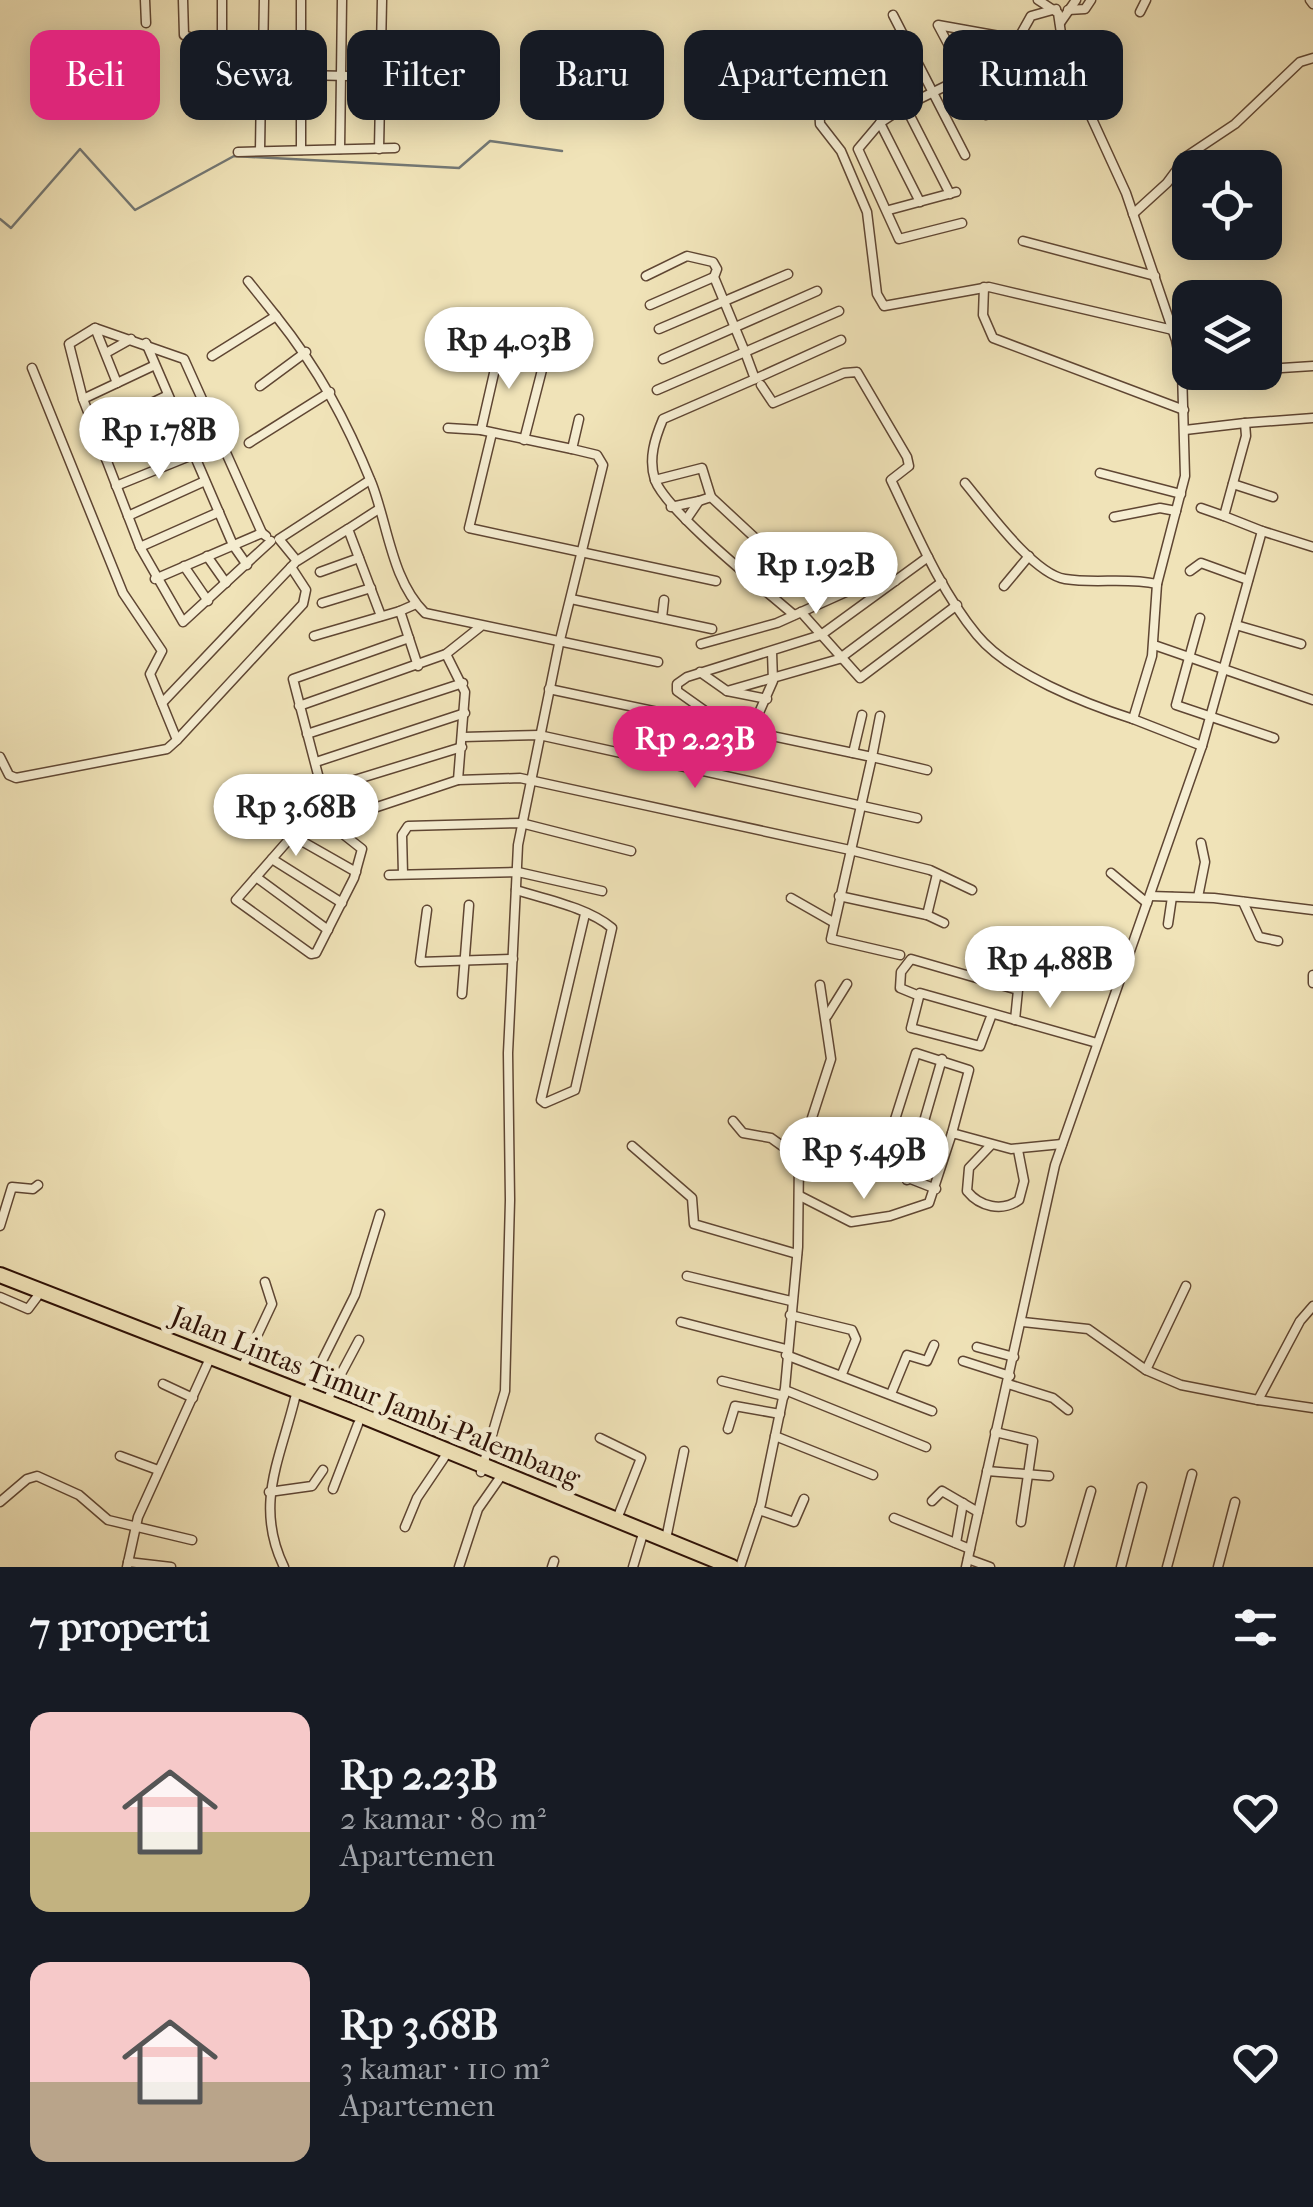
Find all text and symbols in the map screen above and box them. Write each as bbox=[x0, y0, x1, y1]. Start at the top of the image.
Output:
chip: Beli bbox=[30, 30, 160, 120]
chip: Sewa bbox=[180, 30, 327, 120]
chip: Filter bbox=[347, 30, 500, 120]
chip: Baru bbox=[520, 30, 664, 120]
chip: Apartemen bbox=[684, 30, 923, 120]
chip: Rumah bbox=[943, 30, 1123, 120]
map controls bbox=[1172, 150, 1282, 390]
button: locate bbox=[1172, 150, 1282, 260]
button: layers bbox=[1172, 280, 1282, 390]
pin: Rp 4.03B bbox=[406, 307, 612, 392]
text: Rp 4.03B bbox=[447, 321, 571, 358]
pin: Rp 1.78B bbox=[56, 397, 262, 482]
text: Rp 1.78B bbox=[101, 411, 217, 448]
pin: Rp 1.92B bbox=[713, 532, 919, 617]
text: Rp 1.92B bbox=[757, 546, 875, 583]
pin: Rp 2.23B bbox=[592, 706, 798, 791]
text: Rp 2.23B bbox=[635, 720, 755, 757]
pin: Rp 3.68B bbox=[193, 774, 399, 859]
text: Rp 3.68B bbox=[236, 788, 356, 825]
pin: Rp 4.88B bbox=[947, 926, 1153, 1011]
text: Rp 4.88B bbox=[987, 940, 1113, 977]
pin: Rp 5.49B bbox=[761, 1117, 967, 1202]
text: Rp 5.49B bbox=[802, 1131, 926, 1168]
street label: Jalan Lintas Timur Jambi-Palembang bbox=[164, 1298, 586, 1494]
icon: filters bbox=[1228, 1600, 1283, 1655]
text: 7 properti bbox=[30, 1603, 210, 1652]
text: Rp 2.23B bbox=[340, 1751, 498, 1800]
icon: home bbox=[110, 1752, 230, 1872]
icon: heart bbox=[1228, 1785, 1283, 1840]
text: 2 kamar · 80 m² bbox=[340, 1800, 546, 1837]
text: Apartemen bbox=[340, 1837, 495, 1874]
text: Rp 3.68B bbox=[340, 2001, 499, 2050]
icon: home bbox=[110, 2002, 230, 2122]
icon: heart bbox=[1228, 2035, 1283, 2090]
text: 3 kamar · 110 m² bbox=[340, 2050, 549, 2087]
text: Apartemen bbox=[340, 2087, 495, 2124]

